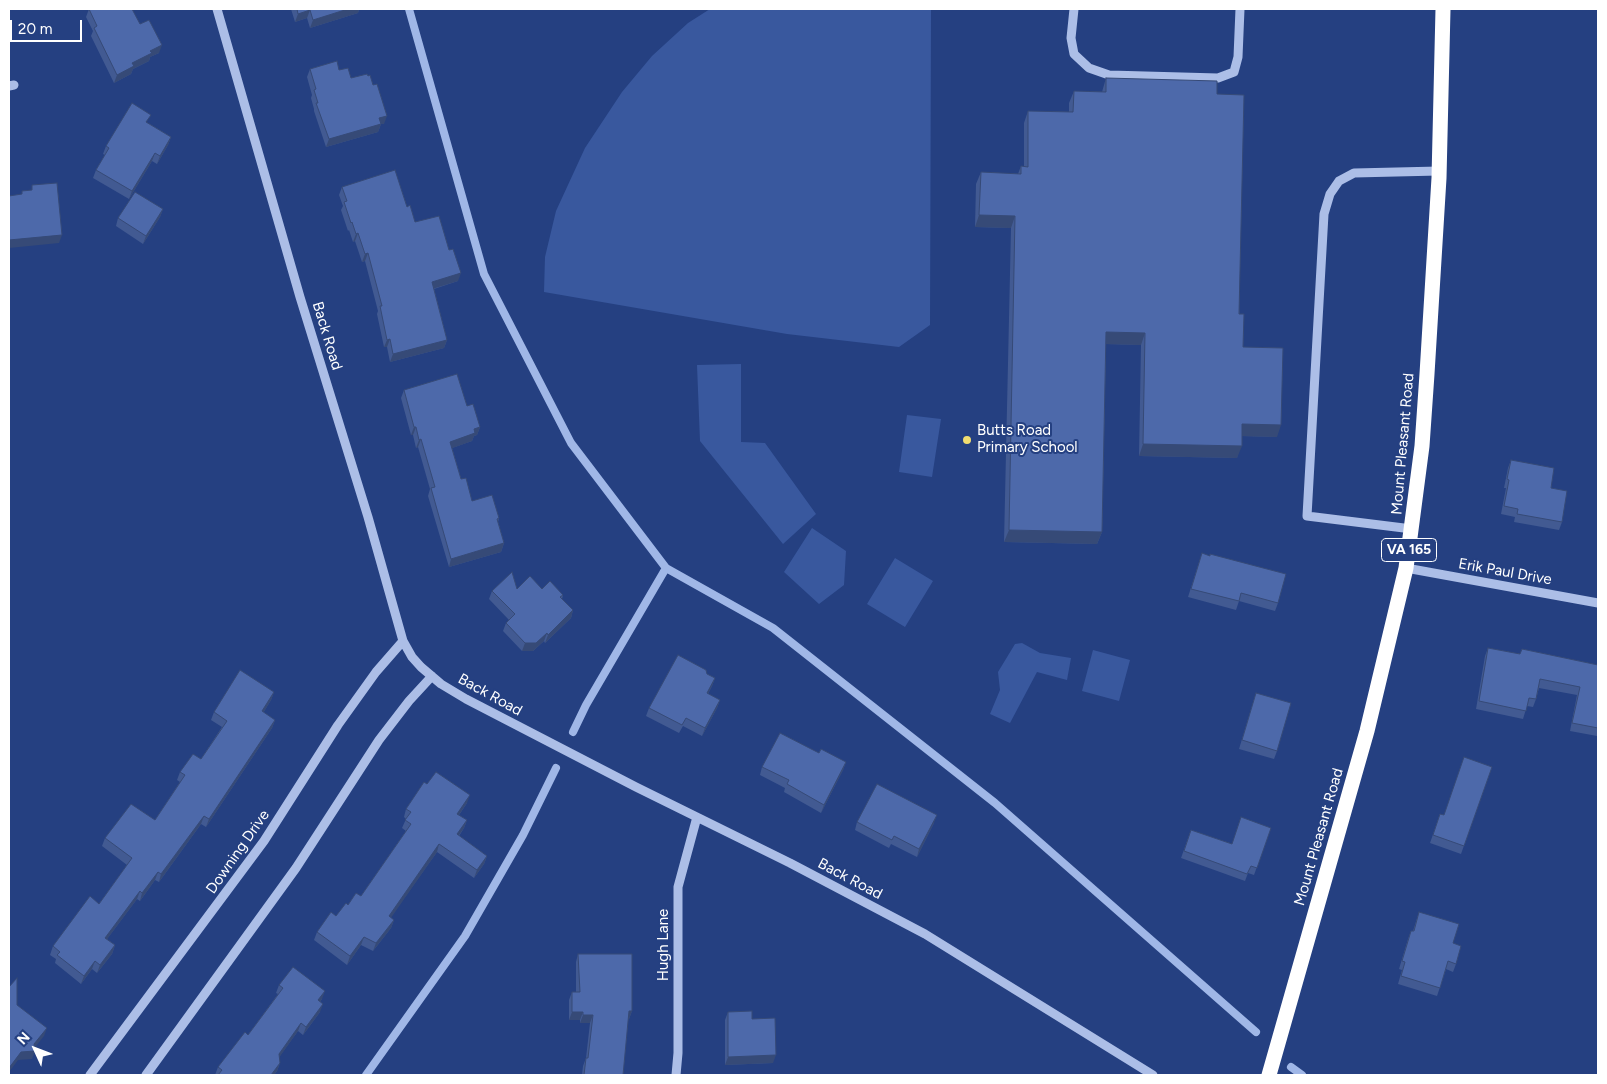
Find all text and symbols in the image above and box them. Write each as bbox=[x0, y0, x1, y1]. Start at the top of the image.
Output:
scale bar bbox=[12, 10, 85, 42]
text: 20 m bbox=[18, 20, 52, 38]
street label: Back Road bbox=[308, 300, 346, 372]
street label: Mount Pleasant Road bbox=[1388, 372, 1418, 516]
place label: Butts Road Primary School bbox=[977, 422, 1078, 457]
marker: Butts Road Primary School bbox=[961, 434, 973, 446]
road number: VA 165 bbox=[1382, 538, 1436, 562]
street label: Erik Paul Drive bbox=[1457, 555, 1553, 589]
street label: Back Road bbox=[455, 670, 525, 720]
street label: Mount Pleasant Road bbox=[1291, 766, 1347, 908]
street label: Downing Drive bbox=[203, 807, 273, 897]
street label: Back Road bbox=[815, 855, 885, 903]
street label: Hugh Lane bbox=[655, 909, 673, 981]
north arrow bbox=[10, 1024, 60, 1074]
text: N bbox=[14, 1029, 34, 1048]

